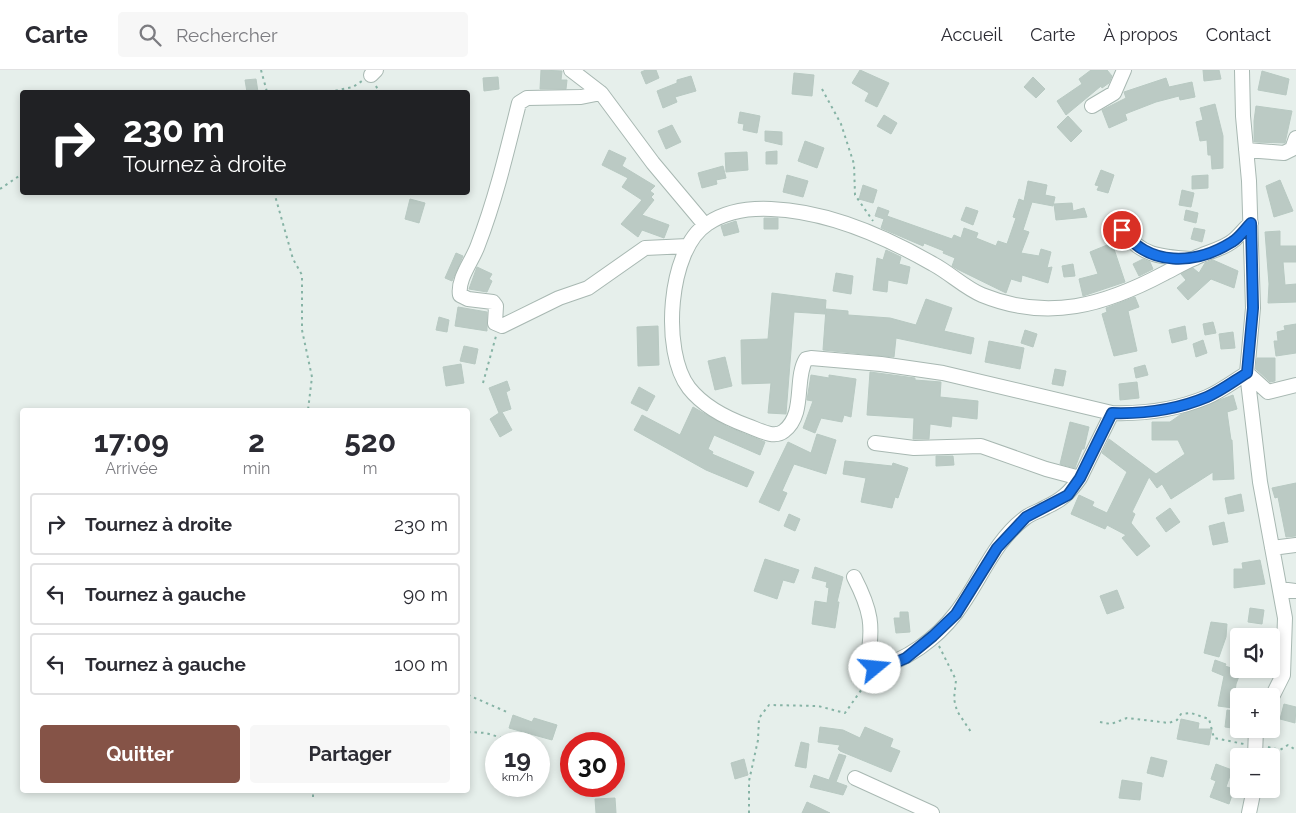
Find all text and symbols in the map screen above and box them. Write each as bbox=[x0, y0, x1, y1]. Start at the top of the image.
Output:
search box bbox=[118, 12, 468, 57]
text: Carte bbox=[25, 20, 88, 49]
icon: search bbox=[136, 21, 164, 49]
text: Rechercher bbox=[176, 24, 278, 46]
text: Accueil bbox=[941, 24, 1002, 45]
text: Carte bbox=[1030, 24, 1075, 45]
text: À propos bbox=[1103, 24, 1178, 45]
text: Contact bbox=[1206, 24, 1271, 45]
text: 230 m bbox=[123, 109, 225, 150]
icon: right bbox=[40, 110, 105, 175]
text: Tournez à droite bbox=[123, 151, 287, 177]
pin bbox=[1101, 209, 1143, 251]
icon: arrive bbox=[1108, 216, 1136, 244]
text: 17:09 bbox=[94, 424, 169, 459]
text: 2 bbox=[248, 424, 265, 459]
text: 520 bbox=[344, 424, 396, 459]
text: Arrivée bbox=[105, 459, 158, 478]
text: min bbox=[243, 459, 270, 478]
text: m bbox=[363, 459, 378, 478]
icon: right bbox=[42, 510, 70, 538]
text: Tournez à droite bbox=[85, 513, 232, 535]
text: 230 m bbox=[394, 513, 448, 535]
icon: left bbox=[42, 580, 70, 608]
text: Tournez à gauche bbox=[85, 583, 246, 605]
text: 90 m bbox=[403, 583, 448, 605]
map controls bbox=[1230, 628, 1280, 798]
button: sound bbox=[1230, 628, 1280, 678]
position arrow bbox=[848, 641, 900, 693]
icon: left bbox=[42, 650, 70, 678]
text: Tournez à gauche bbox=[85, 653, 246, 675]
text: 100 m bbox=[394, 653, 448, 675]
button: + bbox=[1230, 688, 1280, 738]
button: Quitter bbox=[40, 725, 240, 783]
button: Partager bbox=[250, 725, 450, 783]
speed limit sign: 30 bbox=[560, 732, 625, 797]
text: 19 bbox=[504, 743, 531, 773]
button: − bbox=[1230, 748, 1280, 798]
text: km/h bbox=[502, 770, 533, 784]

